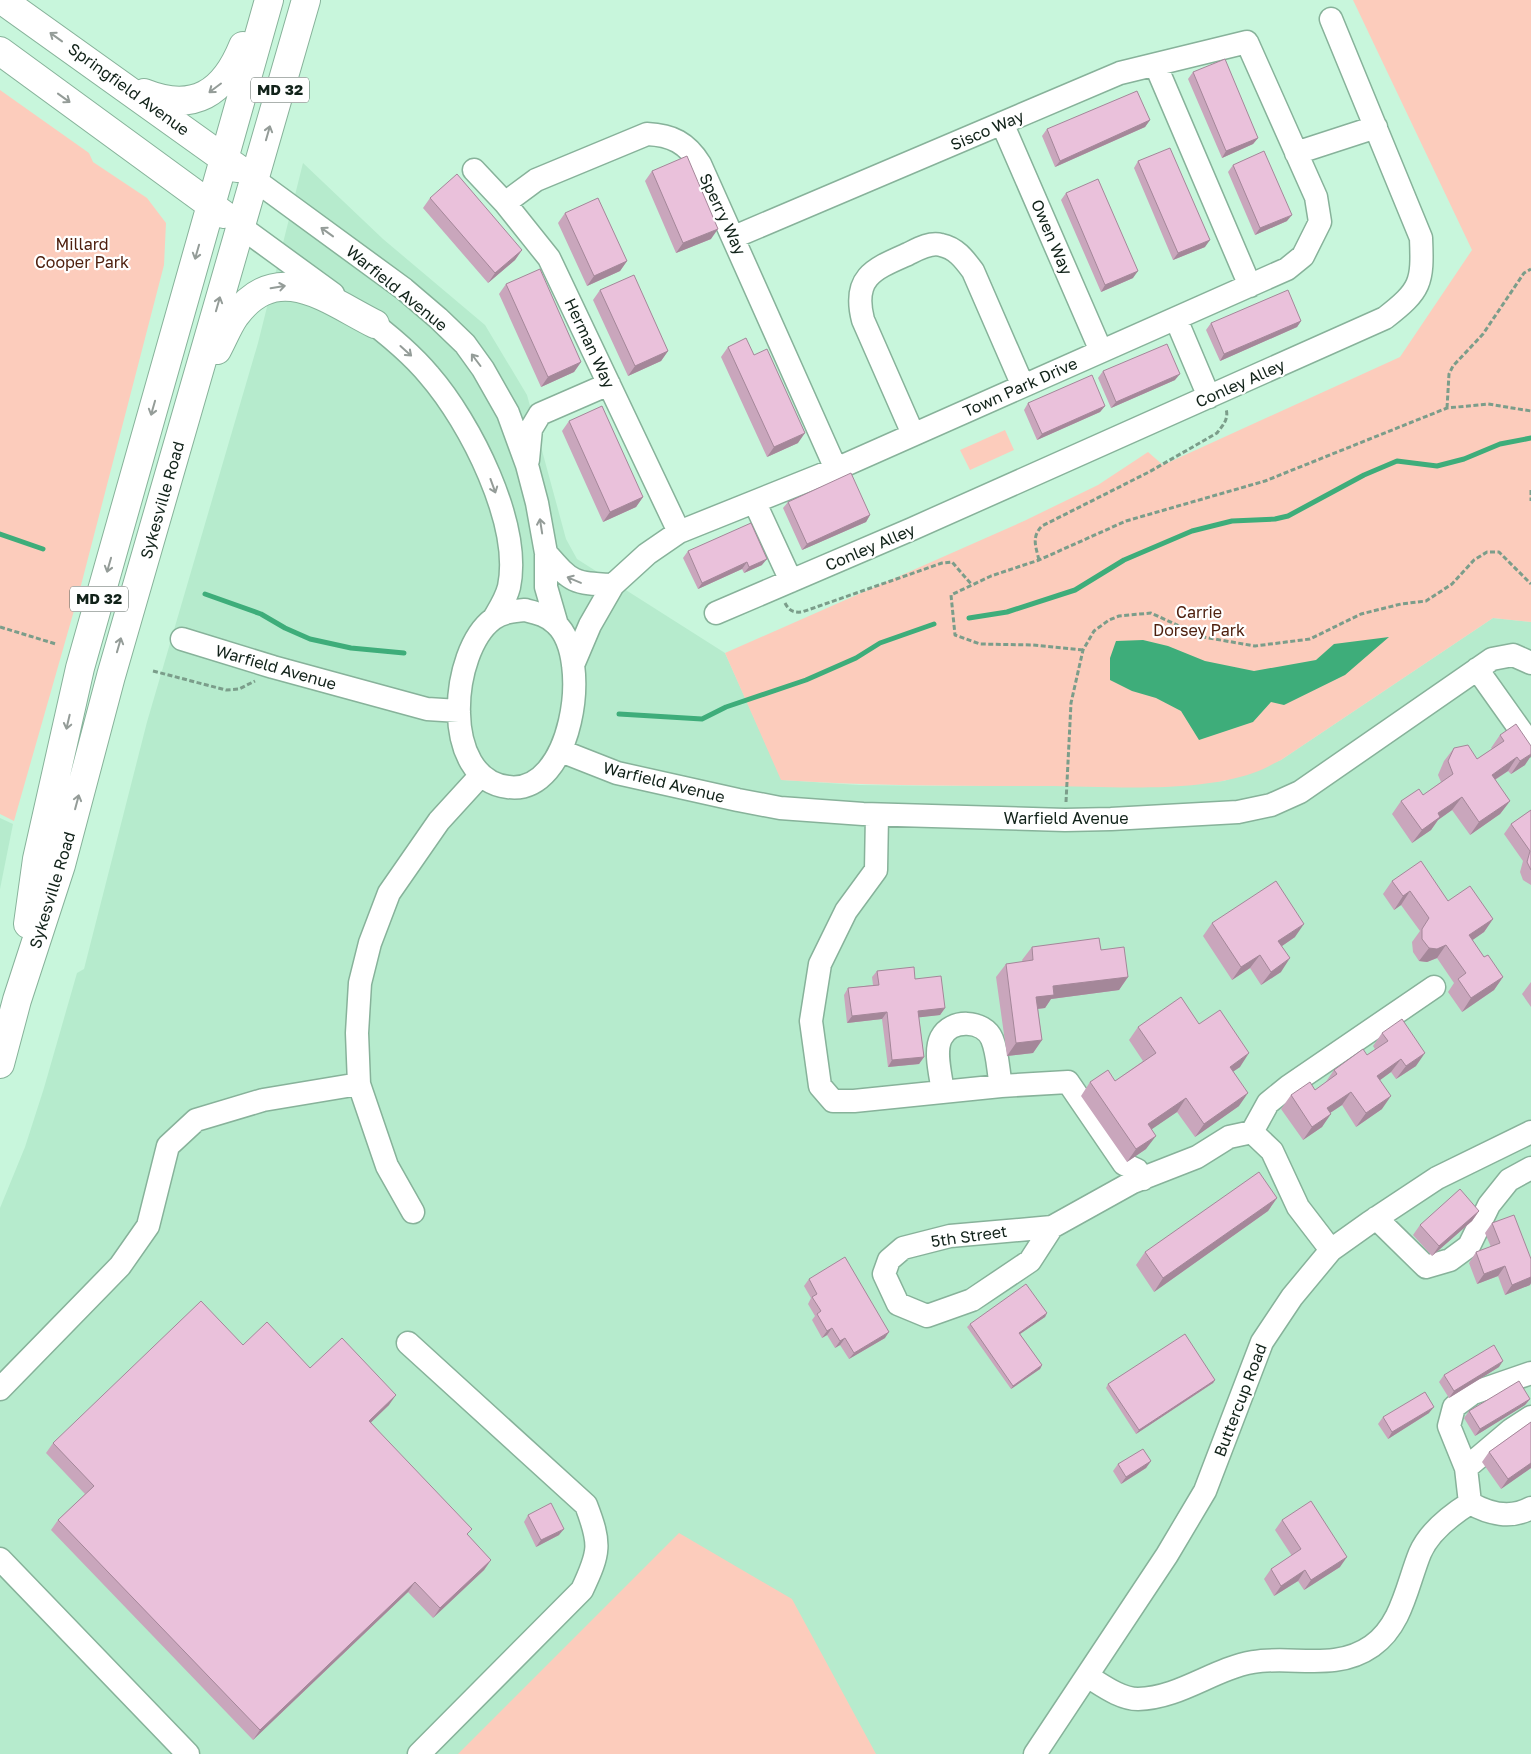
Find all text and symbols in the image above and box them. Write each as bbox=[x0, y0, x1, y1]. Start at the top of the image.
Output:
one-way arrow bbox=[49, 32, 63, 42]
street label: Springfield Avenue bbox=[64, 38, 194, 140]
road number: MD 32 bbox=[251, 78, 309, 102]
one-way arrow bbox=[208, 82, 221, 93]
one-way arrow bbox=[57, 93, 71, 103]
street label: Sisco Way bbox=[947, 106, 1027, 154]
one-way arrow bbox=[264, 126, 273, 142]
street label: Sperry Way bbox=[695, 170, 751, 258]
street label: Owen Way bbox=[1027, 196, 1077, 278]
one-way arrow bbox=[320, 227, 334, 237]
park label: Millard Cooper Park bbox=[35, 234, 129, 272]
street label: Warfield Avenue bbox=[342, 241, 452, 335]
one-way arrow bbox=[192, 243, 201, 259]
one-way arrow bbox=[270, 282, 286, 292]
street label: Herman Way bbox=[560, 295, 620, 391]
one-way arrow bbox=[214, 297, 224, 313]
one-way arrow bbox=[399, 345, 412, 357]
street label: Town Park Drive bbox=[960, 353, 1080, 421]
one-way arrow bbox=[471, 354, 482, 367]
street label: Conley Alley bbox=[1192, 354, 1288, 412]
one-way arrow bbox=[148, 400, 157, 416]
street label: Sykesville Road bbox=[136, 439, 188, 561]
one-way arrow bbox=[489, 478, 498, 493]
one-way arrow bbox=[536, 518, 546, 534]
street label: Conley Alley bbox=[822, 519, 918, 575]
one-way arrow bbox=[104, 556, 113, 572]
one-way arrow bbox=[567, 574, 582, 584]
road number: MD 32 bbox=[70, 586, 128, 612]
park label: Carrie Dorsey Park bbox=[1153, 602, 1245, 640]
one-way arrow bbox=[115, 638, 125, 654]
street label: Warfield Avenue bbox=[213, 640, 339, 694]
one-way arrow bbox=[63, 713, 72, 729]
street label: Warfield Avenue bbox=[601, 757, 727, 807]
one-way arrow bbox=[73, 795, 82, 811]
street label: Warfield Avenue bbox=[1003, 808, 1129, 828]
street label: Sykesville Road bbox=[25, 829, 79, 951]
street label: 5th Street bbox=[930, 1221, 1008, 1251]
street label: Buttercup Road bbox=[1209, 1340, 1271, 1460]

